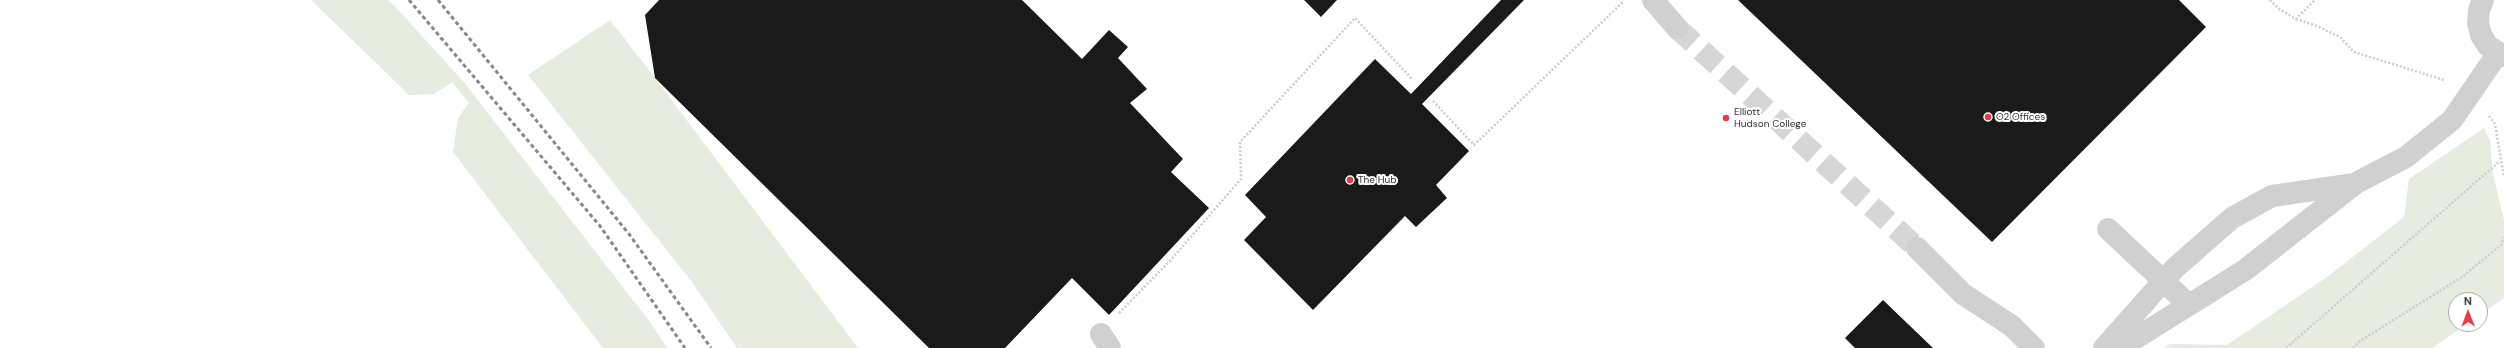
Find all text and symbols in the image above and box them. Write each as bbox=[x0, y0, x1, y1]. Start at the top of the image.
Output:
place label: Elliott Hudson College bbox=[1734, 106, 1806, 130]
place label: O2 Offices bbox=[1996, 111, 2045, 123]
marker: O2 Offices bbox=[1983, 112, 1993, 122]
marker: Elliott Hudson College bbox=[1721, 113, 1731, 123]
place label: The Hub bbox=[1358, 174, 1396, 186]
marker: The Hub bbox=[1345, 175, 1355, 185]
north arrow bbox=[2448, 292, 2488, 332]
text: N bbox=[2464, 294, 2472, 308]

